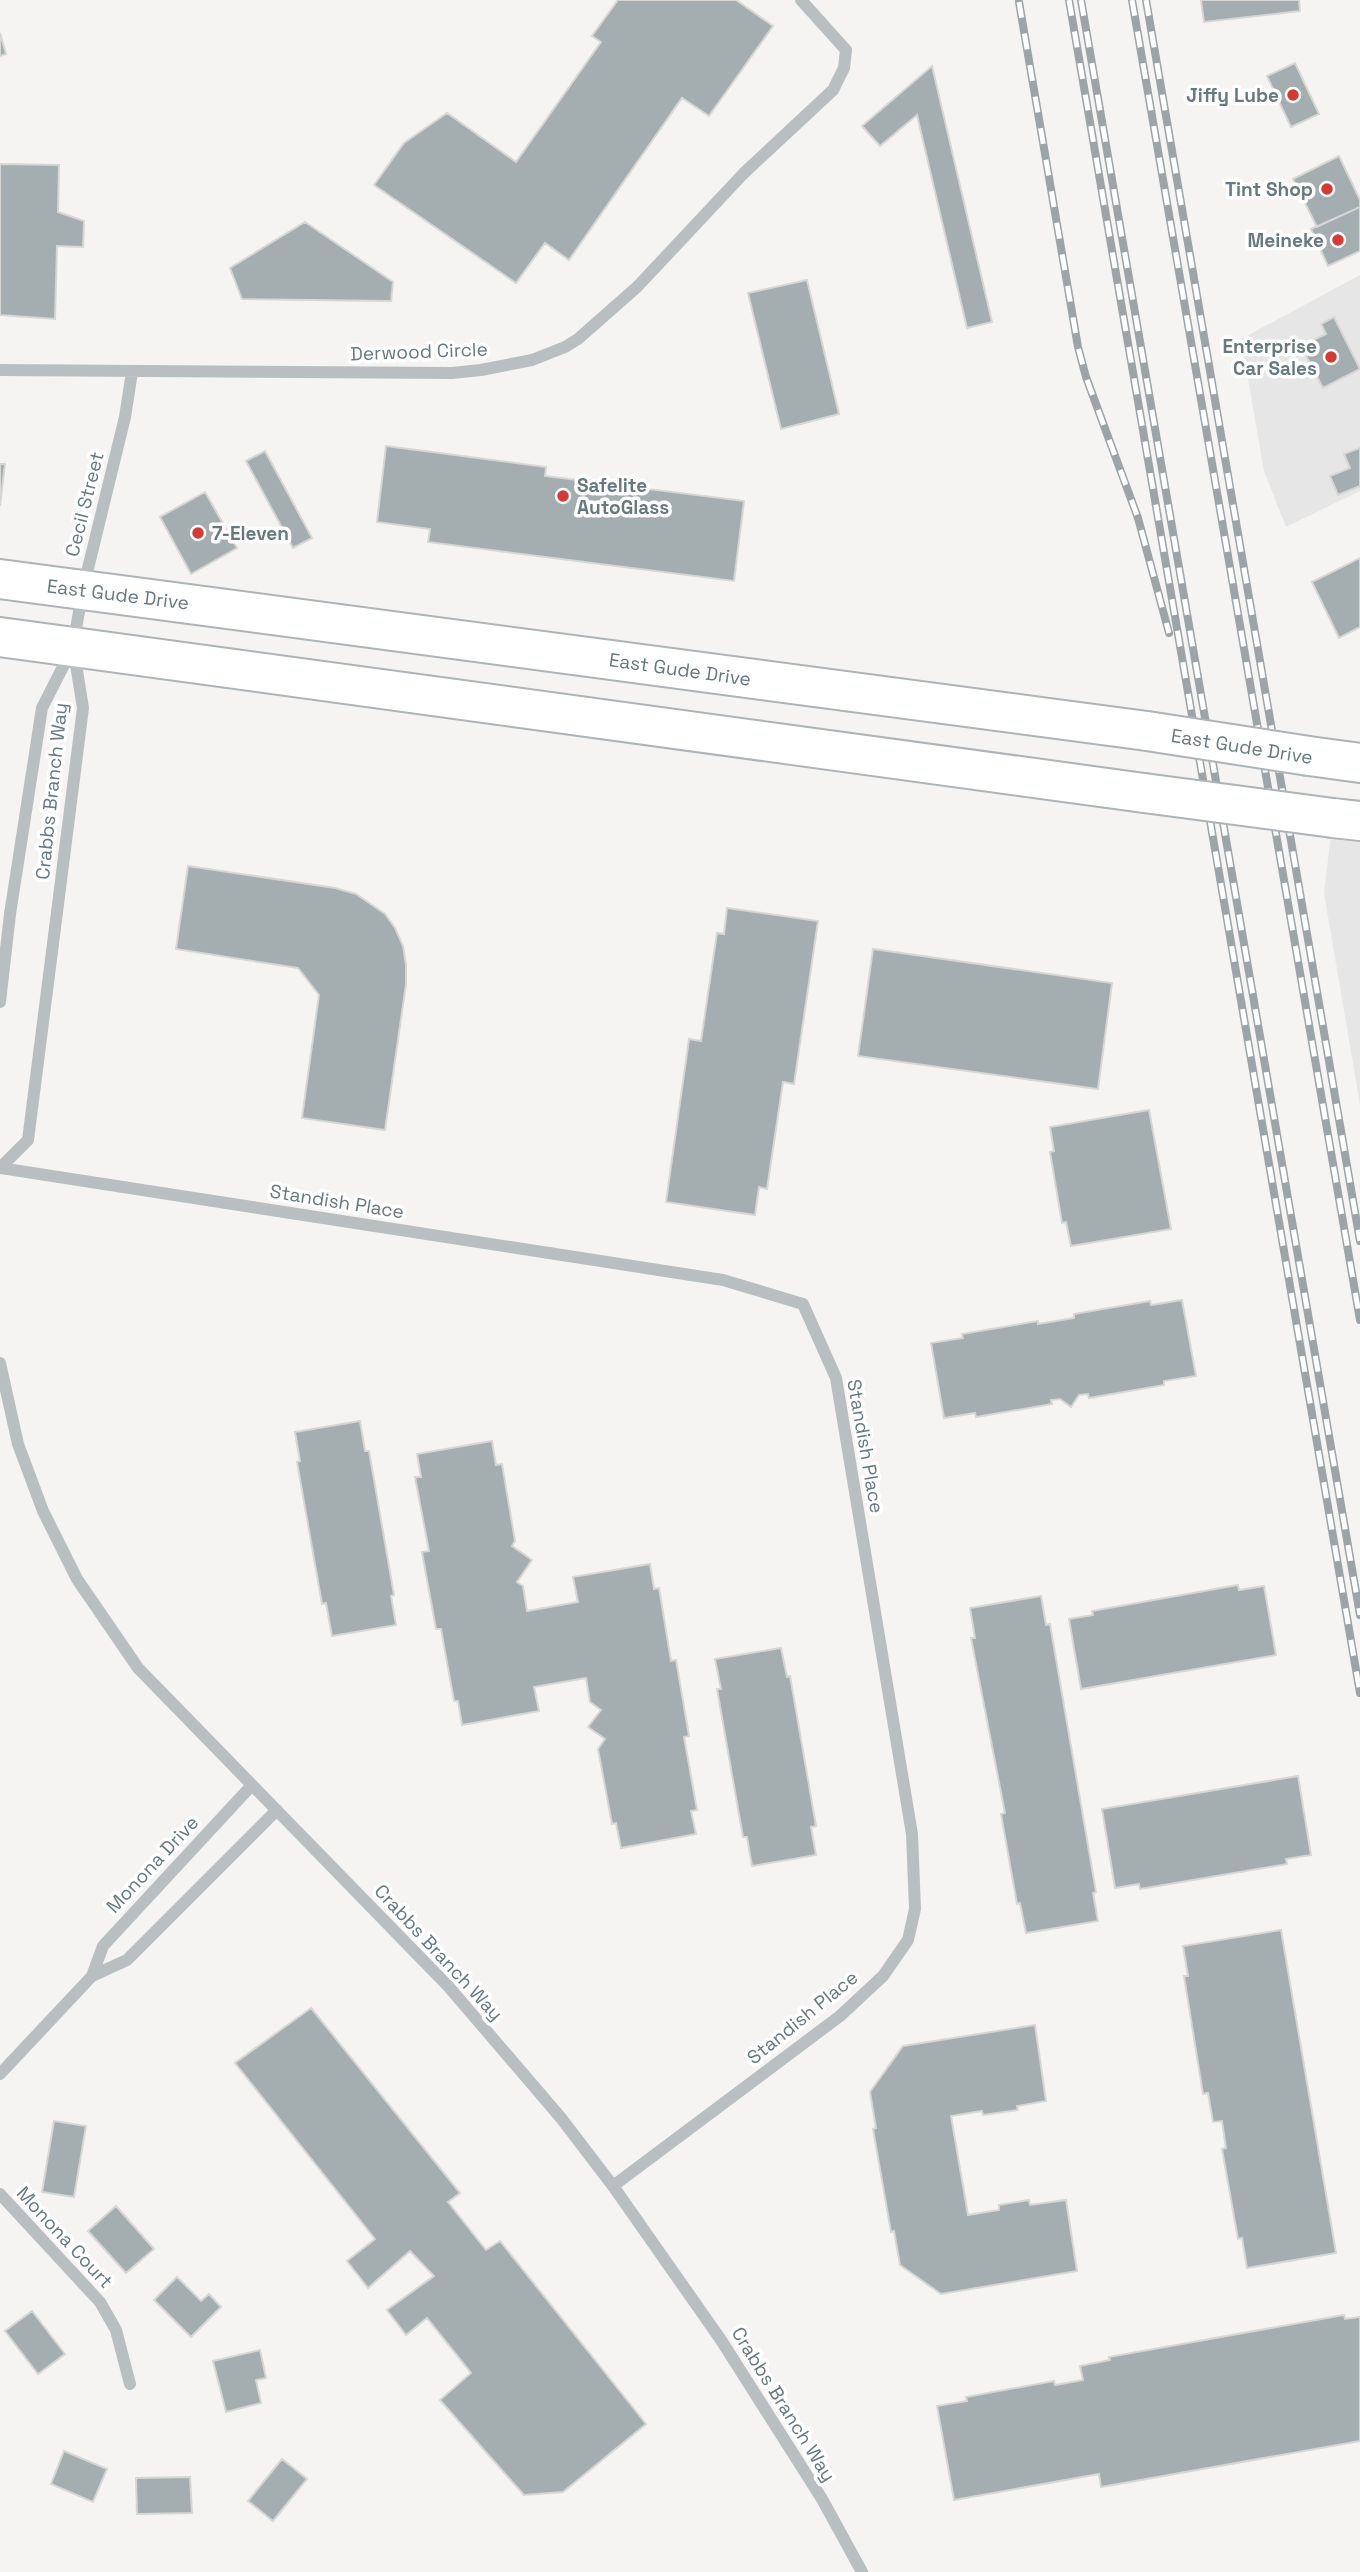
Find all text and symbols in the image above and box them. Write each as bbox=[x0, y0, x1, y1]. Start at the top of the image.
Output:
place label: Jiffy Lube bbox=[1186, 83, 1279, 108]
marker: Jiffy Lube bbox=[1285, 87, 1301, 103]
place label: Tint Shop bbox=[1225, 177, 1313, 202]
marker: Tint Shop bbox=[1319, 181, 1335, 197]
place label: Meineke bbox=[1247, 228, 1324, 253]
marker: Meineke bbox=[1330, 232, 1346, 248]
place label: Enterprise Car Sales bbox=[1223, 334, 1317, 381]
street label: Derwood Circle bbox=[350, 337, 488, 366]
marker: Enterprise Car Sales bbox=[1323, 349, 1339, 365]
street label: Cecil Street bbox=[59, 449, 110, 559]
place label: Safelite AutoGlass bbox=[577, 473, 669, 520]
marker: Safelite AutoGlass bbox=[555, 488, 571, 504]
place label: 7-Eleven bbox=[212, 521, 289, 546]
marker: 7-Eleven bbox=[190, 525, 206, 541]
street label: East Gude Drive bbox=[45, 573, 190, 616]
street label: East Gude Drive bbox=[607, 647, 752, 692]
street label: Crabbs Branch Way bbox=[30, 701, 73, 881]
street label: East Gude Drive bbox=[1169, 723, 1315, 770]
street label: Standish Place bbox=[268, 1179, 406, 1224]
street label: Standish Place bbox=[841, 1377, 890, 1515]
street label: Monona Drive bbox=[101, 1810, 204, 1918]
street label: Crabbs Branch Way bbox=[369, 1879, 508, 2026]
street label: Standish Place bbox=[742, 1965, 863, 2070]
street label: Monona Court bbox=[11, 2181, 118, 2294]
street label: Crabbs Branch Way bbox=[726, 2322, 841, 2486]

